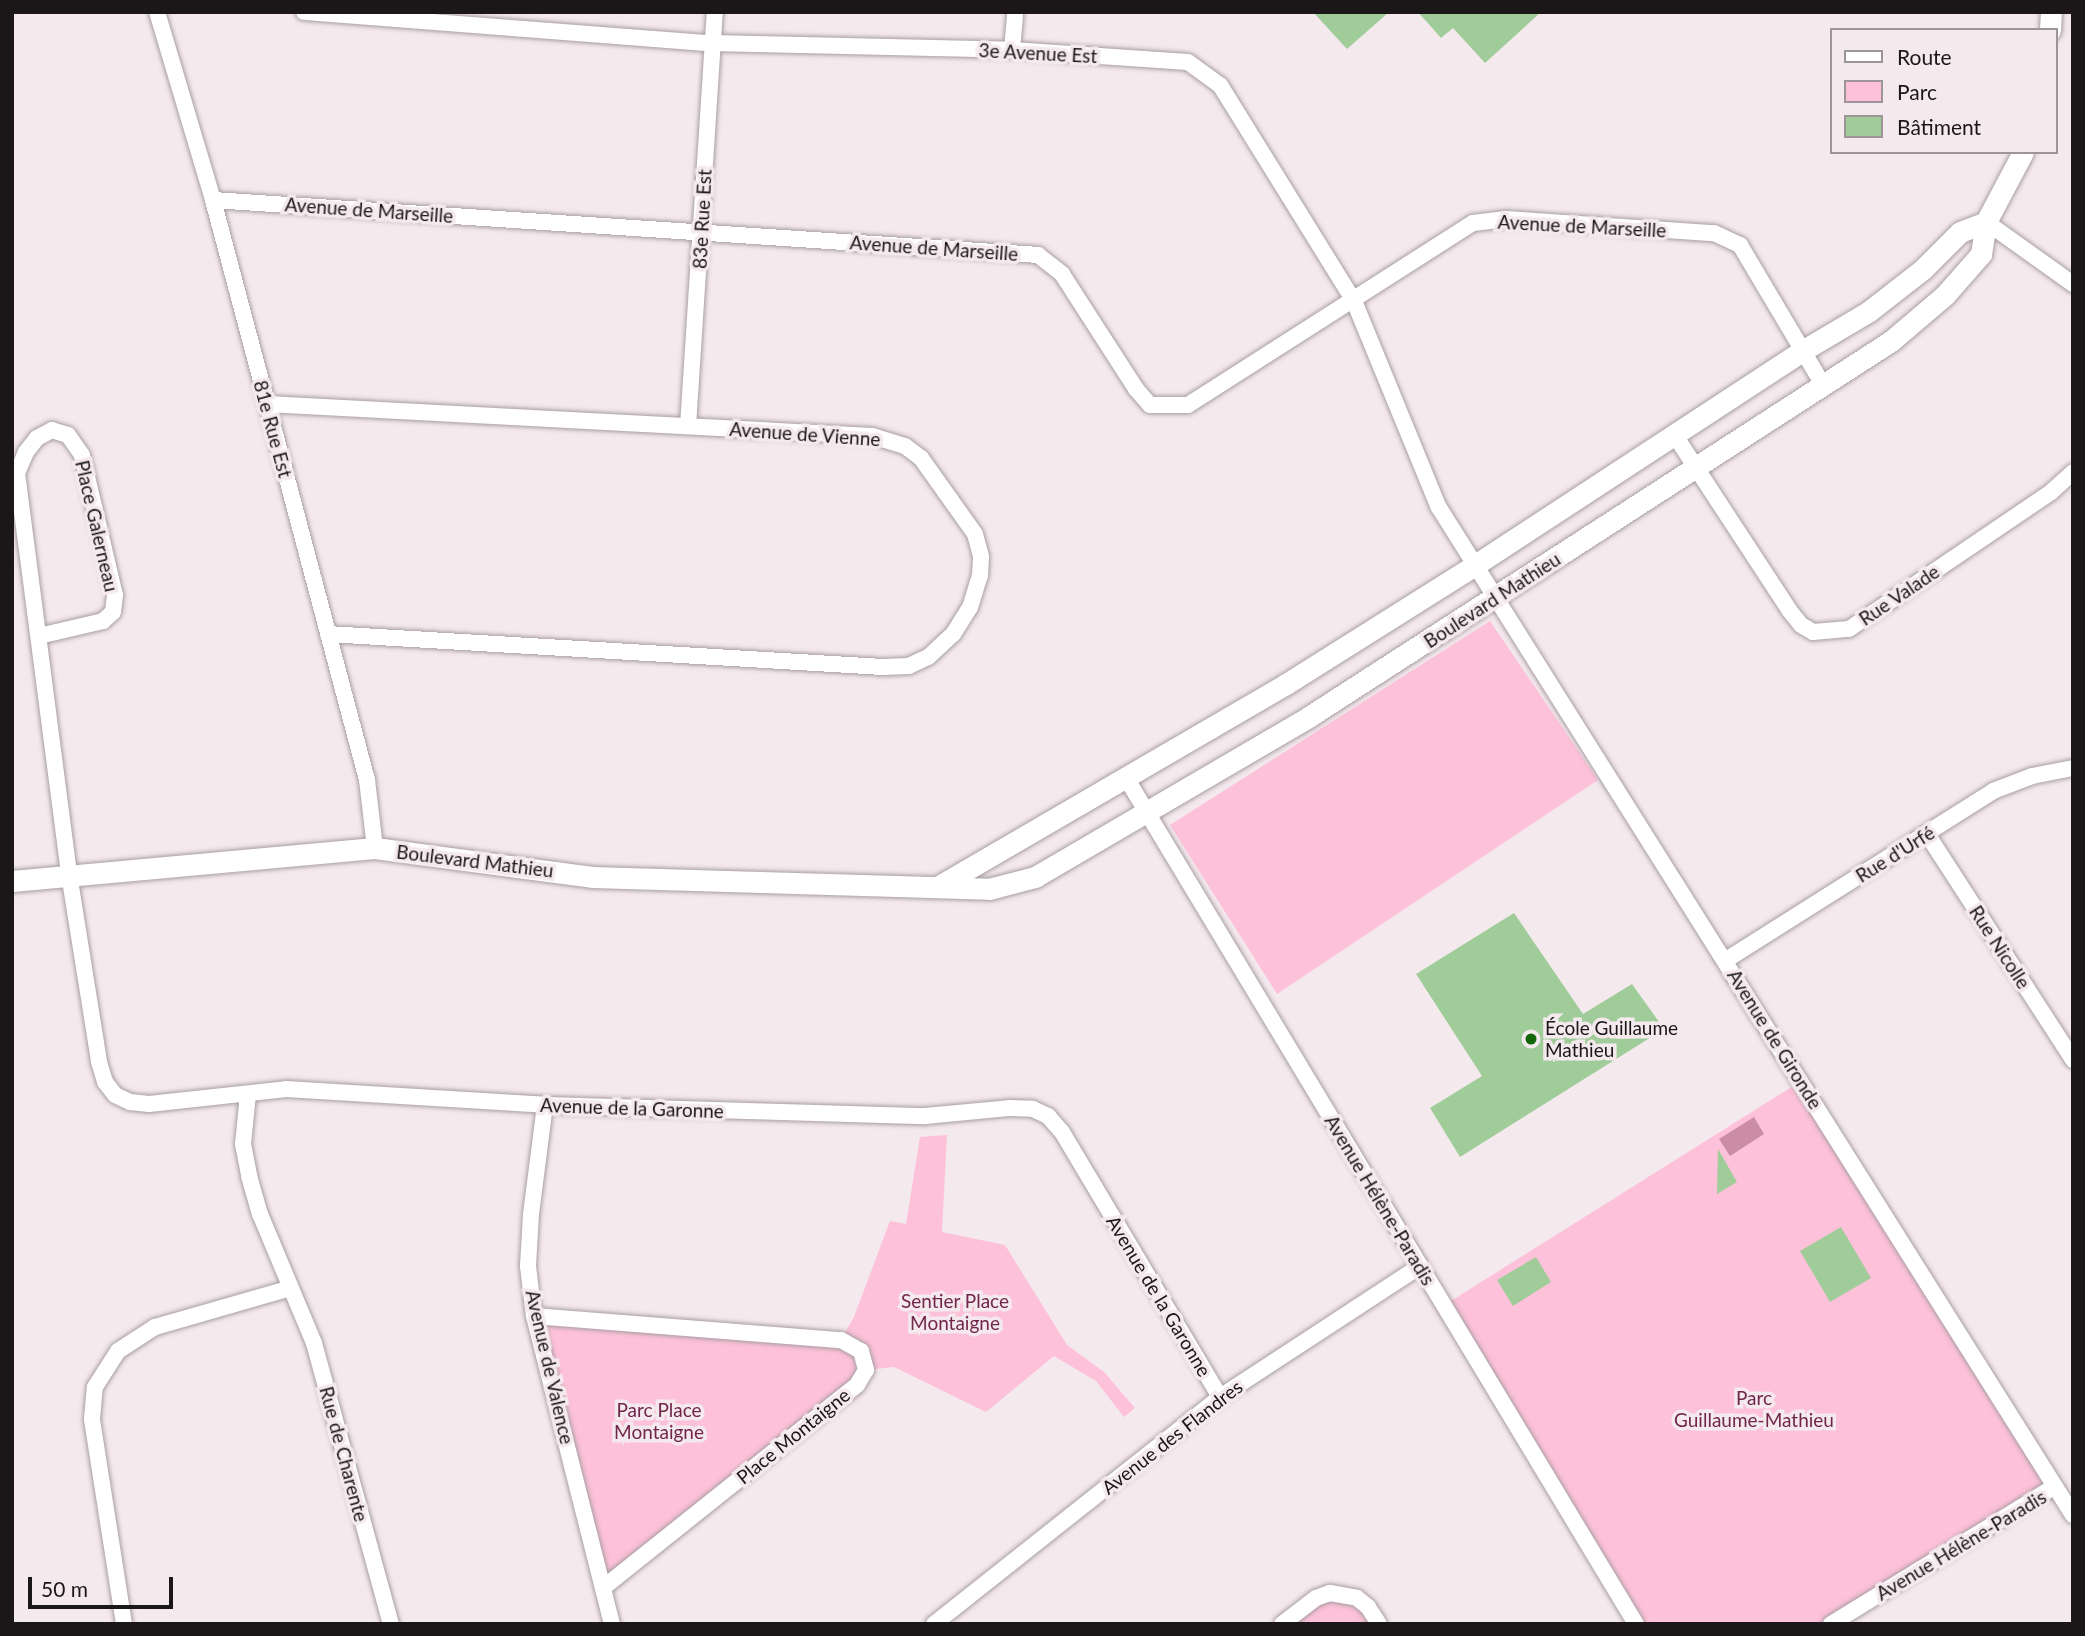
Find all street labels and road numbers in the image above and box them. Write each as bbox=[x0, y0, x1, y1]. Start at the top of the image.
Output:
street label: 3e Avenue Est bbox=[978, 38, 1098, 68]
street label: 83e Rue Est bbox=[688, 169, 716, 269]
street label: Avenue de Marseille bbox=[284, 193, 454, 227]
street label: Avenue de Marseille bbox=[1497, 210, 1667, 242]
street label: Avenue de Marseille bbox=[849, 231, 1019, 265]
street label: 81e Rue Est bbox=[249, 378, 297, 480]
street label: Avenue de Vienne bbox=[728, 417, 882, 451]
street label: Place Galerneau bbox=[71, 458, 123, 594]
street label: Boulevard Mathieu bbox=[1419, 547, 1565, 653]
street label: Rue Valade bbox=[1854, 560, 1944, 630]
street label: Rue d'Urfé bbox=[1851, 821, 1939, 887]
street label: Boulevard Mathieu bbox=[395, 840, 555, 882]
street label: Rue Nicolle bbox=[1965, 901, 2035, 993]
street label: Avenue de Gironde bbox=[1723, 965, 1827, 1113]
street label: Avenue de la Garonne bbox=[540, 1093, 724, 1123]
street label: Avenue Hélène-Paradis bbox=[1320, 1111, 1440, 1289]
street label: Avenue de la Garonne bbox=[1102, 1211, 1216, 1381]
street label: Avenue de Valence bbox=[521, 1287, 579, 1447]
street label: Avenue des Flandres bbox=[1097, 1375, 1247, 1499]
street label: Place Montaigne bbox=[732, 1383, 854, 1489]
street label: Rue de Charente bbox=[315, 1384, 373, 1524]
street label: Avenue Hélène-Paradis bbox=[1872, 1485, 2050, 1605]

